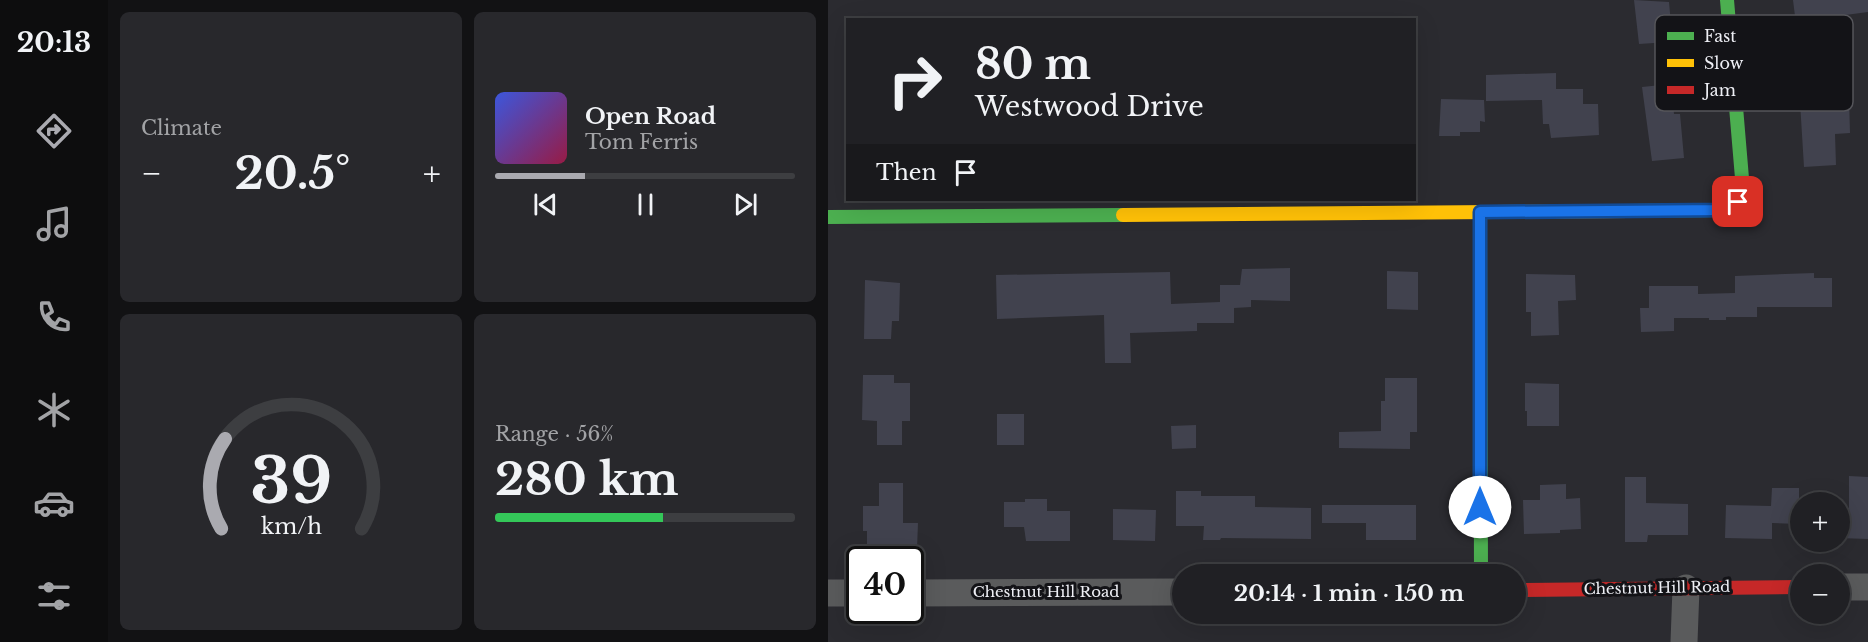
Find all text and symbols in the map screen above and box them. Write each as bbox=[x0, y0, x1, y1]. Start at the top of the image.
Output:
legend bbox=[1655, 15, 1853, 111]
text: 20:13 bbox=[17, 26, 91, 59]
text: Fast bbox=[1704, 26, 1736, 46]
text: 80 m bbox=[975, 38, 1091, 90]
icon: right bbox=[876, 42, 954, 120]
text: Slow bbox=[1704, 53, 1744, 73]
text: Jam bbox=[1702, 80, 1736, 100]
text: Westwood Drive bbox=[975, 90, 1204, 123]
text: Open Road bbox=[585, 103, 716, 130]
icon: directions bbox=[33, 110, 75, 152]
text: Climate bbox=[141, 116, 222, 140]
text: Tom Ferris bbox=[585, 130, 698, 154]
text: 20.5° bbox=[234, 145, 350, 201]
text: − bbox=[141, 153, 162, 194]
text: + bbox=[423, 153, 441, 194]
icon: arrive bbox=[949, 156, 982, 189]
text: Then bbox=[876, 159, 937, 186]
pin bbox=[1712, 176, 1763, 227]
icon: arrive bbox=[1721, 185, 1754, 218]
icon: previous bbox=[529, 188, 562, 221]
icon: pause bbox=[629, 188, 662, 221]
icon: next bbox=[729, 188, 762, 221]
icon: music bbox=[33, 203, 75, 245]
icon: phone bbox=[33, 296, 75, 338]
icon: climate bbox=[33, 389, 75, 431]
text: Range · 56% bbox=[495, 422, 614, 446]
text: 39 bbox=[250, 442, 332, 520]
text: 280 km bbox=[495, 451, 678, 507]
position arrow bbox=[1448, 475, 1512, 539]
icon: car bbox=[33, 482, 75, 524]
map controls bbox=[1790, 492, 1850, 624]
button: + bbox=[1790, 492, 1850, 552]
text: km/h bbox=[261, 513, 322, 540]
speed limit sign: 40 bbox=[846, 546, 924, 624]
button: − bbox=[1790, 564, 1850, 624]
icon: filters bbox=[33, 575, 75, 617]
street label: Chestnut Hill Road bbox=[1583, 577, 1731, 598]
text: 20:14 · 1 min · 150 m bbox=[1234, 580, 1464, 607]
street label: Chestnut Hill Road bbox=[973, 582, 1119, 601]

